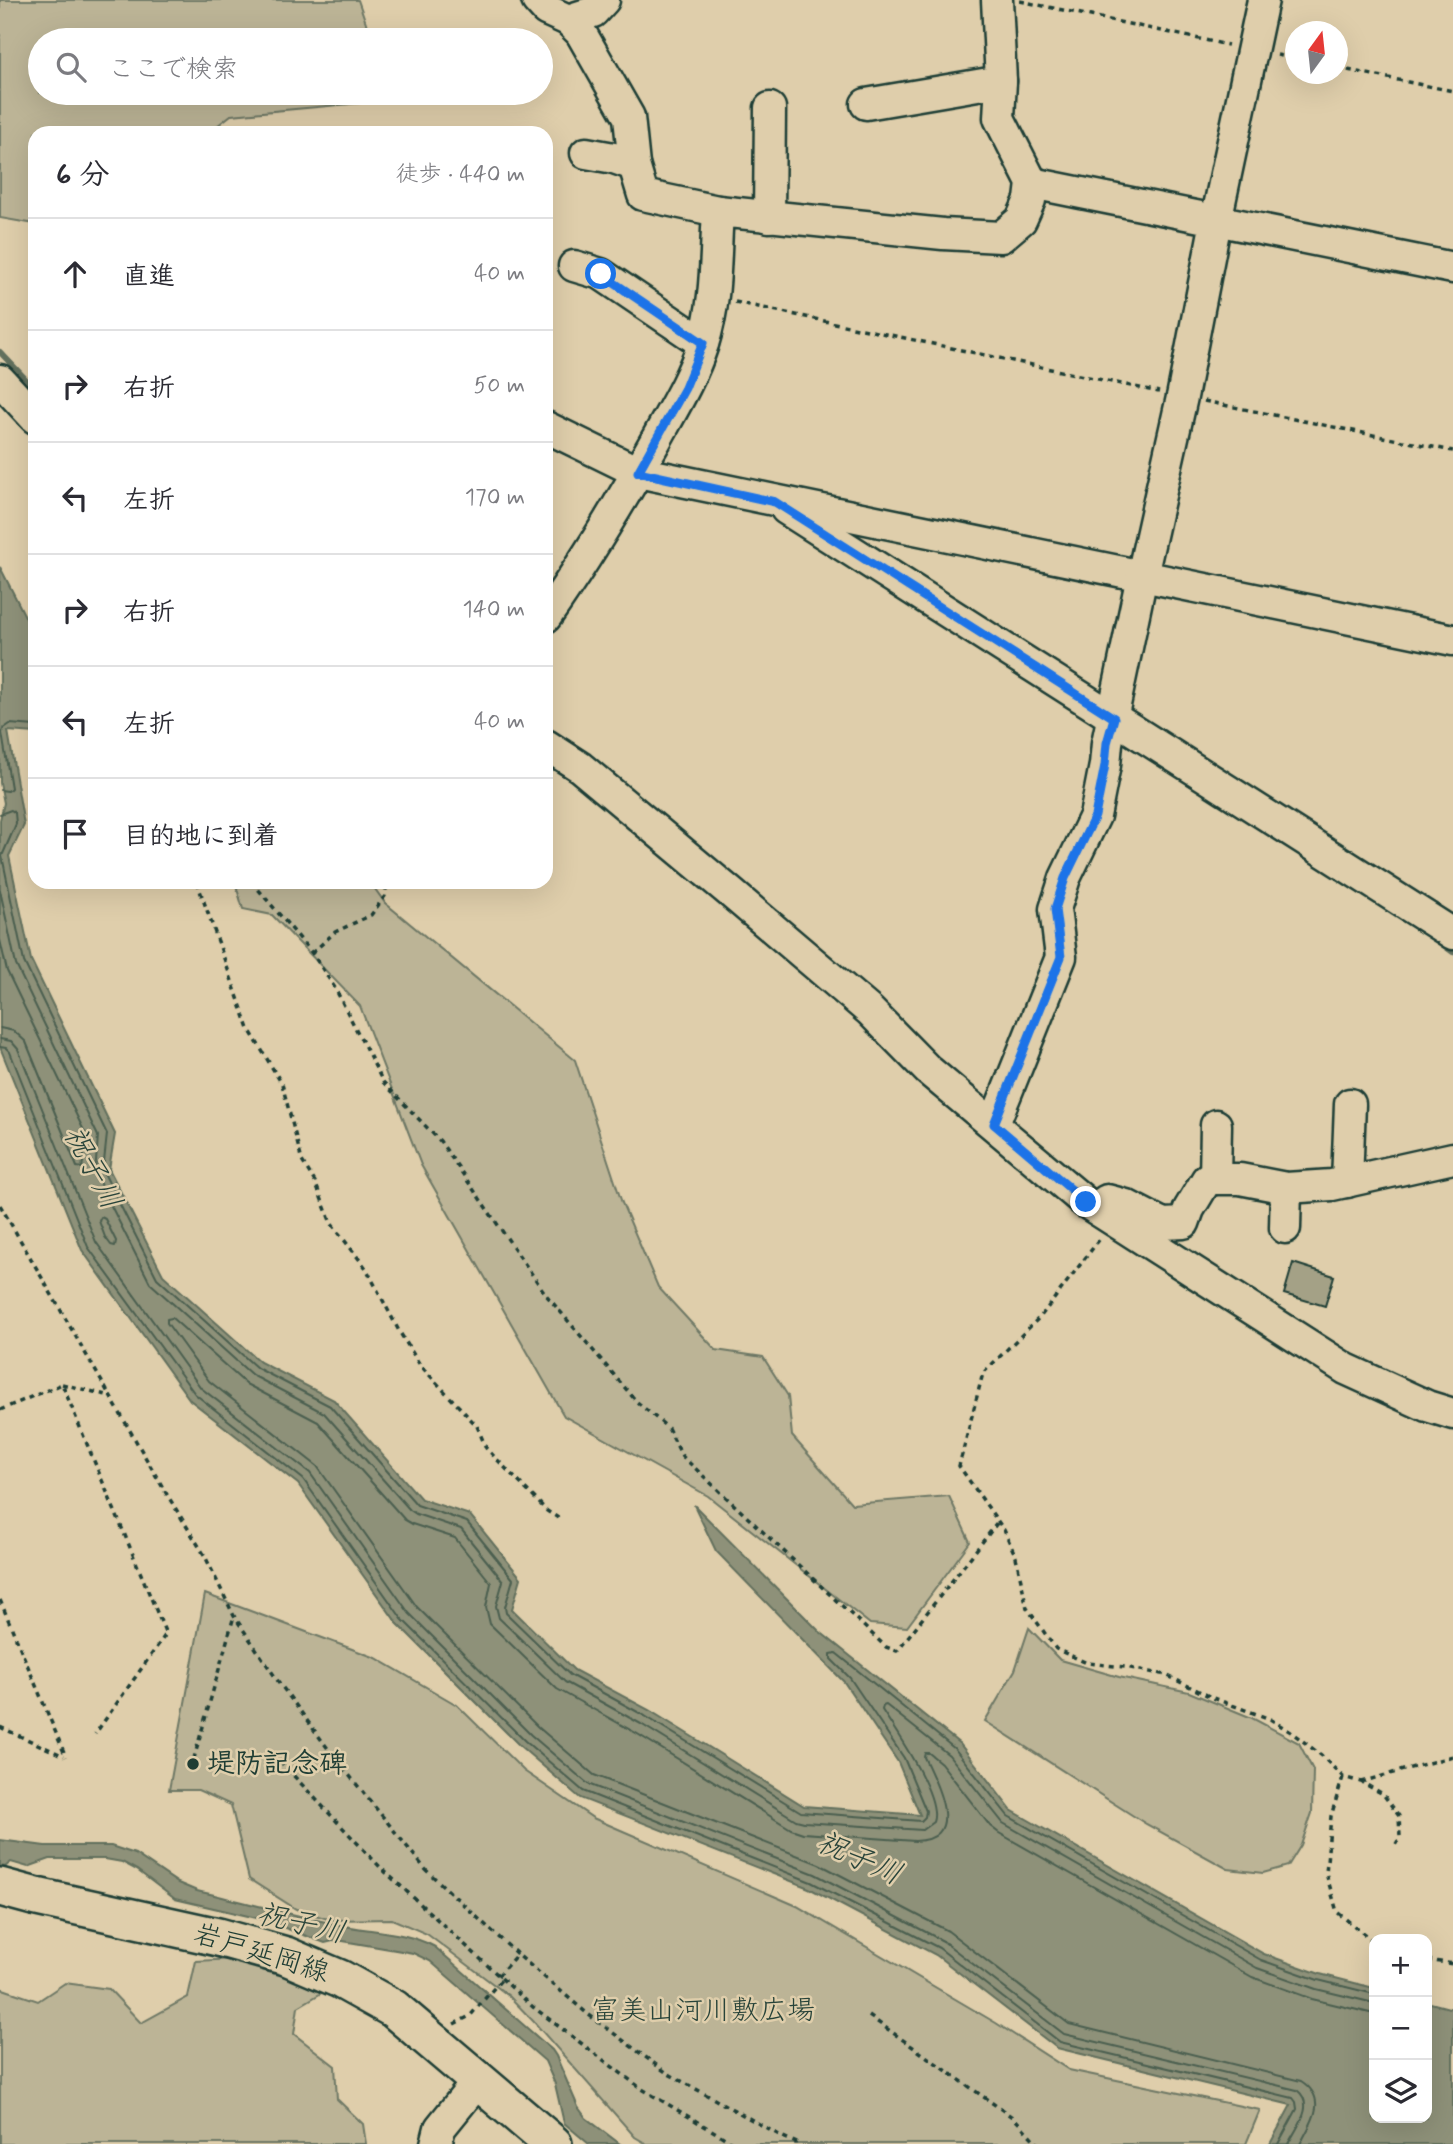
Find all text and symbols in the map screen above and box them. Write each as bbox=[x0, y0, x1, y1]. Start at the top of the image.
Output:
north arrow bbox=[1285, 21, 1348, 84]
search box bbox=[28, 28, 553, 105]
icon: search bbox=[52, 48, 90, 86]
text: ここで検索 bbox=[108, 53, 238, 87]
text: 6 分 bbox=[56, 156, 109, 195]
text: 徒歩 · 440 m bbox=[396, 160, 525, 190]
icon: ahead bbox=[56, 255, 94, 293]
route start bbox=[585, 258, 616, 289]
text: 40 m bbox=[474, 259, 525, 289]
text: 直進 bbox=[123, 260, 175, 294]
icon: right bbox=[56, 367, 94, 405]
text: 50 m bbox=[474, 371, 525, 401]
text: 右折 bbox=[123, 372, 175, 406]
icon: left bbox=[56, 479, 94, 517]
text: 170 m bbox=[465, 483, 525, 513]
text: 左折 bbox=[123, 484, 175, 518]
icon: right bbox=[56, 591, 94, 629]
text: 140 m bbox=[462, 595, 525, 625]
text: 右折 bbox=[123, 596, 175, 630]
icon: left bbox=[56, 703, 94, 741]
text: 40 m bbox=[474, 707, 525, 737]
text: 左折 bbox=[123, 708, 175, 742]
icon: arrive bbox=[56, 815, 94, 853]
text: 目的地に到着 bbox=[123, 820, 279, 854]
water label: 祝子川 bbox=[54, 1119, 130, 1217]
route end bbox=[1070, 1186, 1101, 1217]
place label: 堤防記念碑 bbox=[207, 1746, 347, 1783]
marker: 堤防記念碑 bbox=[185, 1756, 201, 1772]
water label: 祝子川 bbox=[810, 1823, 908, 1895]
water label: 祝子川 bbox=[253, 1895, 349, 1953]
street label: 岩戸延岡線 bbox=[189, 1916, 333, 1992]
map controls bbox=[1369, 1934, 1432, 2123]
button: + bbox=[1369, 1934, 1432, 1997]
park label: 富美山河川敷広場 bbox=[591, 1993, 815, 2030]
button: − bbox=[1369, 1997, 1432, 2060]
button: layers bbox=[1369, 2060, 1432, 2123]

